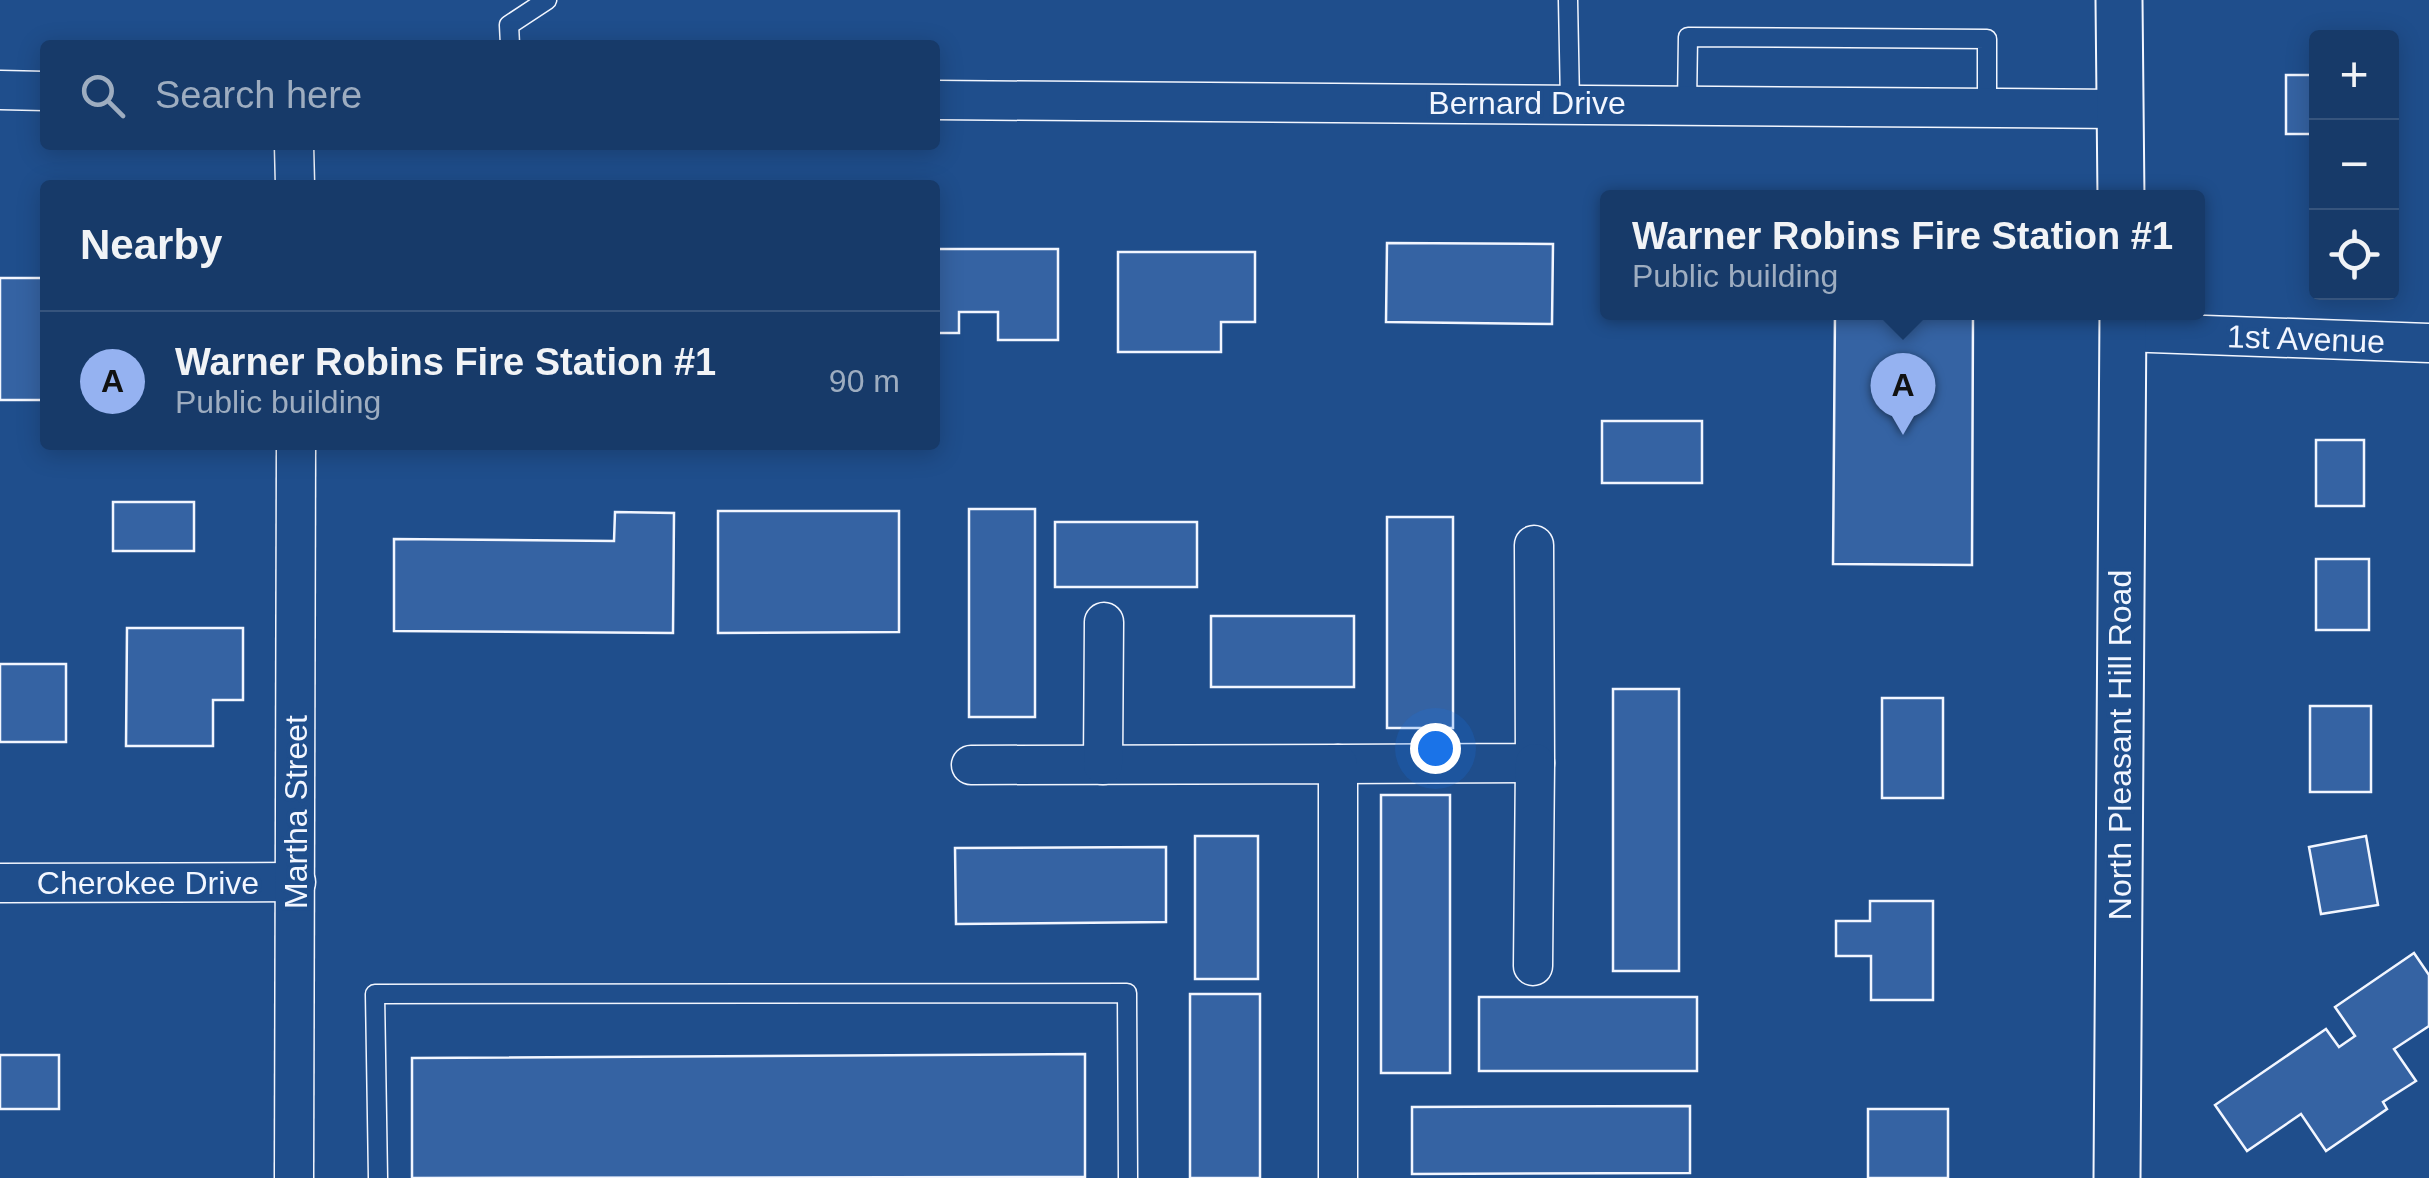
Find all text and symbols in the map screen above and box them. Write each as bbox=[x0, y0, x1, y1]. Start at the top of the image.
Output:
map controls bbox=[2309, 30, 2399, 300]
button: + bbox=[2309, 30, 2399, 120]
search box bbox=[40, 40, 940, 150]
icon: search bbox=[75, 68, 130, 123]
text: Search here bbox=[155, 74, 362, 116]
street label: Bernard Drive bbox=[1428, 85, 1626, 121]
button: − bbox=[2309, 120, 2399, 210]
popup bbox=[1600, 190, 2205, 320]
button: locate bbox=[2309, 210, 2399, 300]
text: Warner Robins Fire Station #1 bbox=[1632, 215, 2173, 257]
text: Nearby bbox=[80, 221, 222, 268]
text: Public building bbox=[1632, 258, 1838, 294]
street label: 1st Avenue bbox=[2227, 318, 2385, 360]
text: Warner Robins Fire Station #1 bbox=[175, 341, 716, 383]
pin: A bbox=[1870, 352, 1936, 435]
text: A bbox=[101, 363, 124, 399]
text: 90 m bbox=[829, 363, 900, 399]
text: Public building bbox=[175, 384, 381, 420]
street label: North Pleasant Hill Road bbox=[2102, 570, 2138, 920]
street label: Martha Street bbox=[278, 715, 314, 909]
your location bbox=[1410, 723, 1461, 774]
street label: Cherokee Drive bbox=[37, 865, 259, 901]

